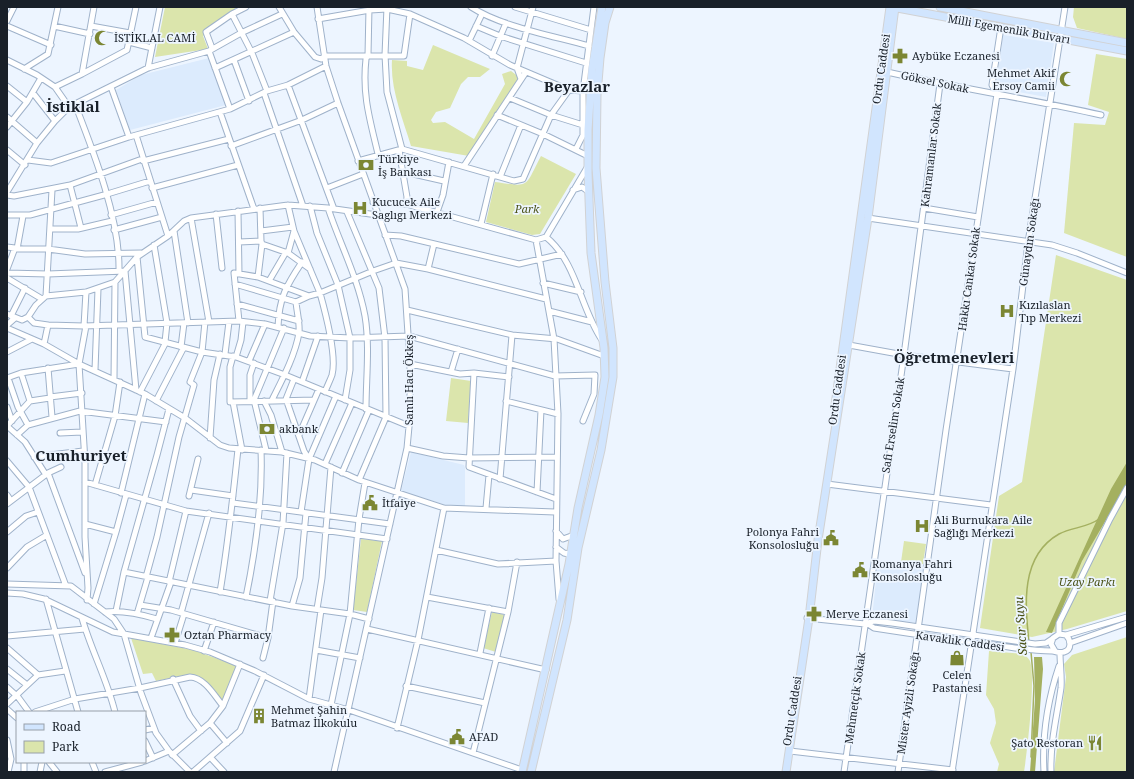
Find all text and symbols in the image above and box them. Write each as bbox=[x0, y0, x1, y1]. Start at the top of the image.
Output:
street label: Milli Egemenlik Bulvarı bbox=[947, 10, 1072, 47]
mosque icon: İSTİKLAL CAMİ bbox=[93, 29, 111, 47]
place label: İSTİKLAL CAMİ bbox=[114, 30, 195, 45]
street label: Ordu Caddesi bbox=[868, 32, 893, 105]
pharmacy icon: Aybüke Eczanesi bbox=[891, 47, 909, 65]
place label: Aybüke Eczanesi bbox=[912, 48, 1000, 63]
place label: Mehmet Akif Ersoy Camii bbox=[987, 65, 1056, 93]
street label: Göksel Sokak bbox=[900, 67, 971, 96]
mosque icon: Mehmet Akif Ersoy Camii bbox=[1058, 70, 1076, 88]
district label: Beyazlar bbox=[544, 76, 610, 96]
district label: İstiklal bbox=[46, 96, 101, 116]
street label: Kahramanlar Sokak bbox=[917, 101, 944, 208]
place label: Türkiye İş Bankası bbox=[378, 151, 432, 179]
bank icon: Türkiye İş Bankası bbox=[357, 156, 375, 174]
place label: Kucucek Aile Saglıgı Merkezi bbox=[372, 194, 452, 222]
street label: Günaydın Sokağı bbox=[1015, 196, 1042, 287]
hospital icon: Kucucek Aile Saglıgı Merkezi bbox=[351, 199, 369, 217]
park label: Park bbox=[514, 201, 540, 216]
street label: Hakkı Cankat Sokak bbox=[954, 225, 983, 332]
place label: Kızılaslan Tıp Merkezi bbox=[1019, 297, 1082, 325]
hospital icon: Kızılaslan Tıp Merkezi bbox=[998, 302, 1016, 320]
street label: Samlı Hacı Ökkeş bbox=[401, 335, 416, 425]
district label: Öğretmenevleri bbox=[894, 347, 1015, 367]
street label: Ordu Caddesi bbox=[824, 353, 849, 426]
street label: Safi Erselim Sokak bbox=[878, 375, 908, 474]
bank icon: akbank bbox=[258, 420, 276, 438]
place label: akbank bbox=[279, 421, 319, 436]
district label: Cumhuriyet bbox=[35, 445, 127, 465]
public building icon: İtfaiye bbox=[361, 494, 379, 512]
place label: İtfaiye bbox=[382, 495, 416, 510]
place label: Ali Burnukara Aile Sağlığı Merkezi bbox=[934, 512, 1032, 540]
hospital icon: Ali Burnukara Aile Sağlığı Merkezi bbox=[913, 517, 931, 535]
place label: Polonya Fahri Konsolosluğu bbox=[746, 524, 819, 552]
public building icon: Polonya Fahri Konsolosluğu bbox=[822, 529, 840, 547]
place label: Romanya Fahri Konsolosluğu bbox=[872, 556, 953, 584]
public building icon: Romanya Fahri Konsolosluğu bbox=[851, 561, 869, 579]
park label: Uzay Parkı bbox=[1059, 574, 1116, 589]
water label: Sacır Suyu bbox=[1010, 596, 1031, 656]
pharmacy icon: Merve Eczanesi bbox=[805, 605, 823, 623]
place label: Merve Eczanesi bbox=[826, 606, 909, 621]
pharmacy icon: Oztan Pharmacy bbox=[163, 626, 181, 644]
place label: Oztan Pharmacy bbox=[184, 627, 272, 642]
street label: Kavaklık Caddesi bbox=[914, 627, 1006, 654]
shop icon: Celen Pastanesi bbox=[948, 649, 966, 667]
street label: Mehmetçik Sokak bbox=[841, 650, 868, 745]
street label: Mister Ayizli Sokağı bbox=[893, 650, 922, 755]
place label: Celen Pastanesi bbox=[932, 667, 982, 695]
street label: Ordu Caddesi bbox=[779, 674, 805, 747]
place label: Mehmet Şahin Batmaz İlkokulu bbox=[271, 702, 357, 730]
building icon: Mehmet Şahin Batmaz İlkokulu bbox=[250, 707, 268, 725]
legend bbox=[16, 711, 146, 763]
text: Road bbox=[52, 718, 82, 735]
public building icon: AFAD bbox=[448, 728, 466, 746]
place label: AFAD bbox=[469, 729, 498, 744]
restaurant icon: Şato Restoran bbox=[1086, 734, 1104, 752]
place label: Şato Restoran bbox=[1011, 735, 1083, 750]
text: Park bbox=[52, 738, 80, 755]

